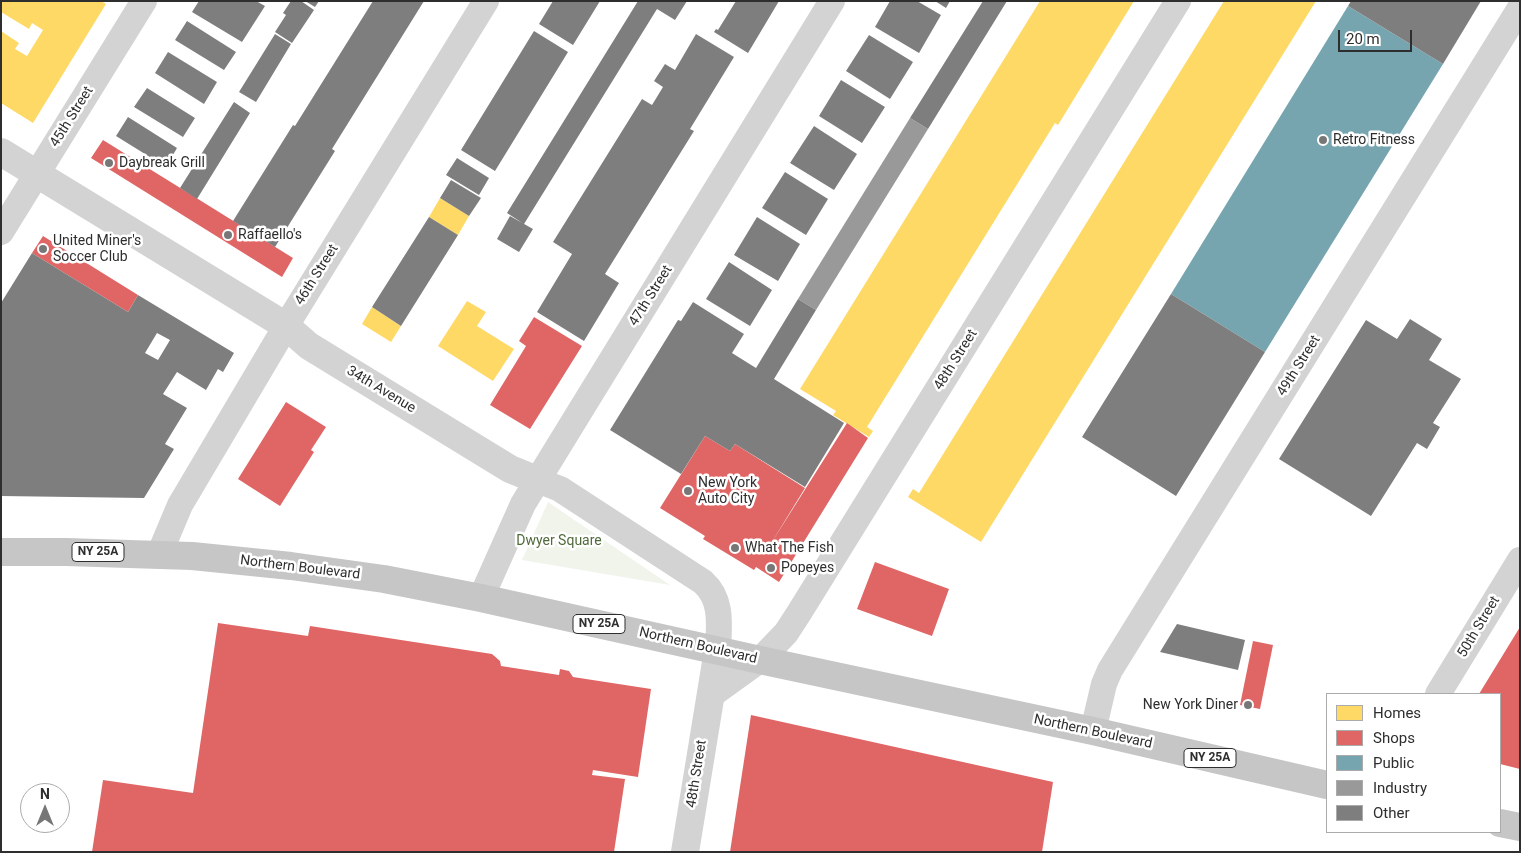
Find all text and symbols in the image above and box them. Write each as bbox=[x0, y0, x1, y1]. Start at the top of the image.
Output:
scale bar bbox=[1341, 20, 1415, 52]
text: 20 m bbox=[1346, 30, 1380, 48]
street label: 45th Street bbox=[47, 84, 97, 150]
place label: Retro Fitness bbox=[1333, 132, 1415, 148]
marker: Retro Fitness bbox=[1317, 134, 1329, 146]
place label: Daybreak Grill bbox=[119, 155, 205, 171]
marker: Daybreak Grill bbox=[103, 157, 115, 169]
place label: Raffaello's bbox=[238, 227, 302, 243]
marker: Raffaello's bbox=[222, 229, 234, 241]
place label: United Miner's Soccer Club bbox=[53, 233, 141, 266]
street label: 46th Street bbox=[292, 242, 342, 308]
marker: United Miner's Soccer Club bbox=[37, 243, 49, 255]
street label: 47th Street bbox=[626, 263, 676, 329]
street label: 48th Street bbox=[931, 327, 981, 393]
street label: 49th Street bbox=[1274, 333, 1324, 399]
street label: 34th Avenue bbox=[344, 363, 418, 417]
place label: New York Auto City bbox=[698, 475, 757, 508]
marker: New York Auto City bbox=[682, 485, 694, 497]
park label: Dwyer Square bbox=[516, 533, 602, 549]
place label: What The Fish bbox=[745, 540, 834, 556]
road number: NY 25A bbox=[72, 542, 124, 562]
marker: What The Fish bbox=[729, 542, 741, 554]
street label: Northern Boulevard bbox=[239, 552, 361, 584]
place label: Popeyes bbox=[781, 560, 834, 576]
marker: Popeyes bbox=[765, 562, 777, 574]
street label: 50th Street bbox=[1454, 593, 1504, 661]
road number: NY 25A bbox=[573, 614, 625, 634]
street label: Northern Boulevard bbox=[637, 624, 759, 668]
legend bbox=[1326, 693, 1501, 833]
place label: New York Diner bbox=[1143, 697, 1238, 713]
marker: New York Diner bbox=[1242, 699, 1254, 711]
text: Homes bbox=[1373, 704, 1421, 722]
street label: Northern Boulevard bbox=[1032, 711, 1154, 753]
text: Shops bbox=[1373, 729, 1415, 747]
street label: 48th Street bbox=[683, 739, 711, 809]
road number: NY 25A bbox=[1184, 748, 1236, 768]
text: Public bbox=[1373, 754, 1414, 772]
text: Industry bbox=[1373, 779, 1427, 797]
north arrow bbox=[20, 783, 70, 833]
text: N bbox=[40, 786, 50, 802]
text: Other bbox=[1373, 804, 1410, 822]

